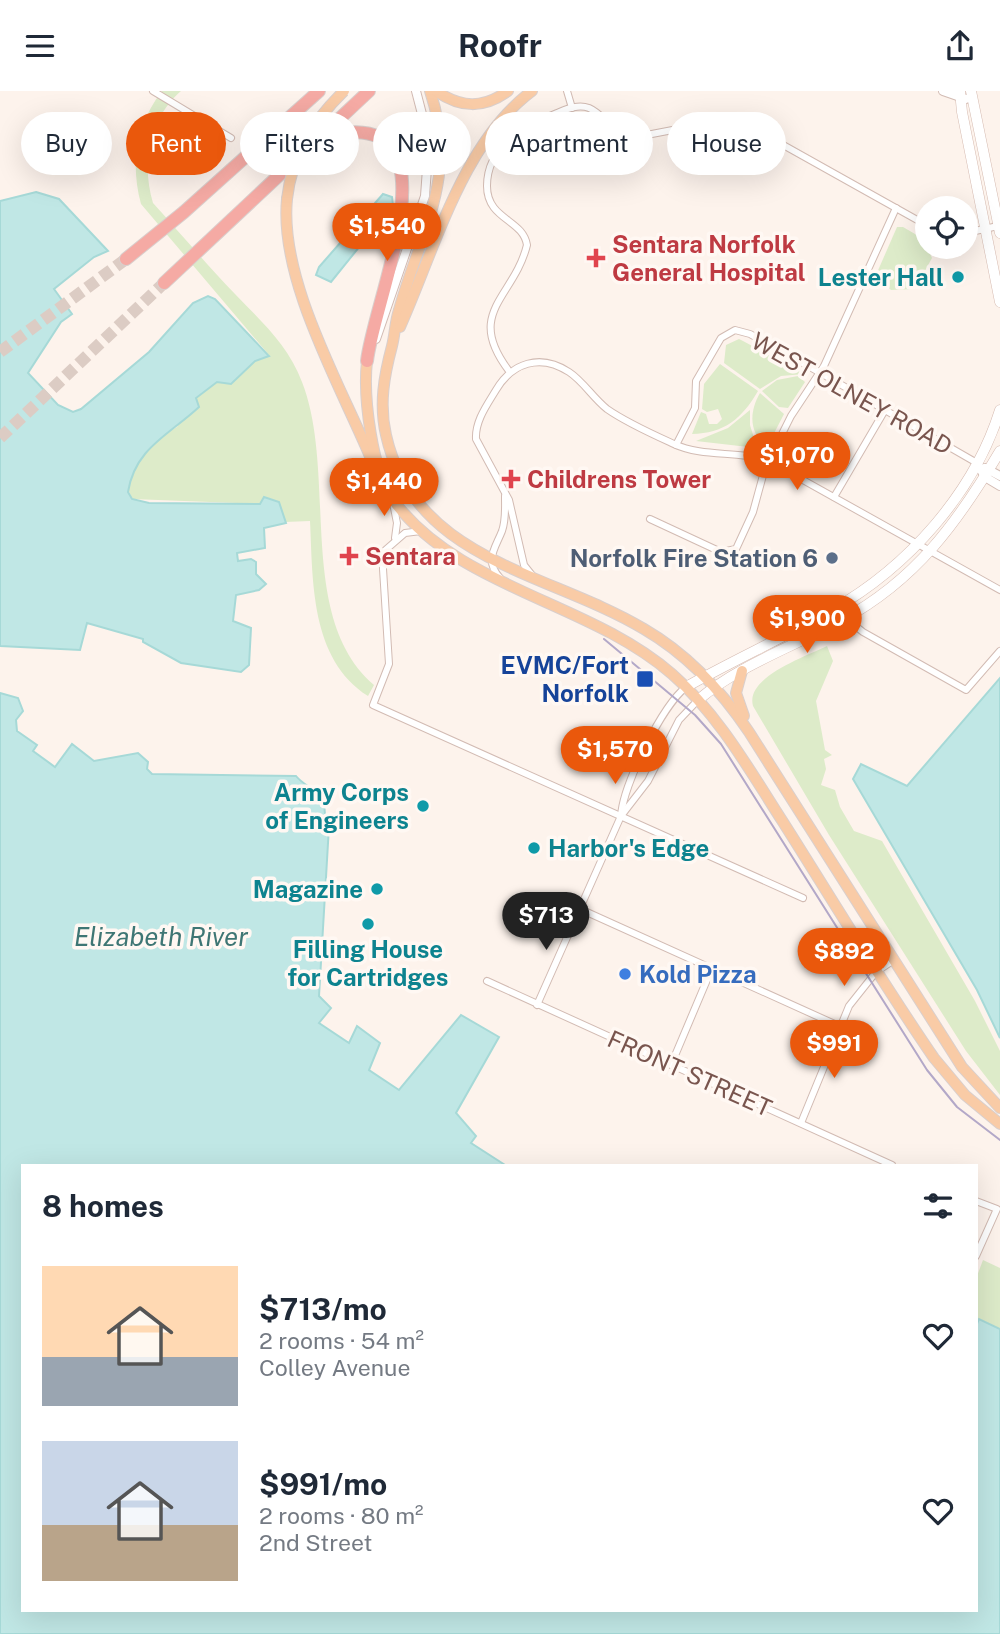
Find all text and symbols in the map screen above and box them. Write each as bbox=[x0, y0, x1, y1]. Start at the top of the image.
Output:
icon: menu bbox=[21, 27, 59, 65]
text: Roofr bbox=[458, 27, 542, 64]
icon: share bbox=[941, 27, 979, 65]
chip: Buy bbox=[21, 112, 112, 175]
chip: Rent bbox=[126, 112, 226, 175]
chip: Filters bbox=[240, 112, 359, 175]
chip: New bbox=[373, 112, 471, 175]
chip: Apartment bbox=[485, 112, 653, 175]
chip: House bbox=[667, 112, 786, 175]
map controls bbox=[915, 196, 978, 259]
button: locate bbox=[915, 196, 978, 259]
pin: $1,540 bbox=[330, 204, 444, 263]
text: $1,540 bbox=[348, 212, 426, 239]
place label: Sentara Norfolk General Hospital bbox=[612, 230, 806, 286]
marker: Sentara Norfolk General Hospital bbox=[586, 248, 606, 268]
place label: Lester Hall bbox=[818, 263, 944, 291]
marker: Lester Hall bbox=[950, 269, 966, 285]
street label: WEST OLNEY ROAD bbox=[747, 326, 957, 460]
pin: $1,070 bbox=[740, 433, 854, 492]
text: $1,070 bbox=[759, 441, 835, 468]
pin: $1,440 bbox=[327, 459, 441, 518]
place label: Childrens Tower bbox=[527, 465, 711, 493]
text: $1,440 bbox=[346, 467, 422, 494]
marker: Childrens Tower bbox=[501, 469, 521, 489]
place label: Sentara bbox=[365, 542, 456, 570]
place label: Norfolk Fire Station 6 bbox=[570, 544, 818, 572]
marker: Sentara bbox=[339, 546, 359, 566]
marker: Norfolk Fire Station 6 bbox=[824, 550, 840, 566]
pin: $1,900 bbox=[750, 595, 864, 655]
text: $1,900 bbox=[769, 604, 845, 631]
place label: EVMC/Fort Norfolk bbox=[500, 651, 629, 707]
marker: EVMC/Fort Norfolk bbox=[635, 669, 655, 689]
pin: $1,570 bbox=[558, 727, 672, 786]
text: $1,570 bbox=[577, 735, 653, 762]
place label: Army Corps of Engineers bbox=[265, 778, 409, 834]
marker: Army Corps of Engineers bbox=[415, 798, 431, 814]
place label: Harbor's Edge bbox=[548, 834, 709, 862]
marker: Harbor's Edge bbox=[526, 840, 542, 856]
place label: Magazine bbox=[253, 875, 363, 903]
marker: Magazine bbox=[369, 881, 385, 897]
pin: $713 bbox=[505, 893, 587, 952]
text: $713 bbox=[518, 901, 574, 928]
marker: Filling House for Cartridges bbox=[360, 916, 376, 932]
water label: Elizabeth River bbox=[74, 921, 248, 952]
pin: $892 bbox=[803, 929, 885, 988]
place label: Filling House for Cartridges bbox=[288, 935, 448, 991]
text: $892 bbox=[814, 937, 874, 964]
place label: Kold Pizza bbox=[639, 960, 757, 988]
marker: Kold Pizza bbox=[617, 966, 633, 982]
pin: $991 bbox=[793, 1021, 875, 1080]
street label: FRONT STREET bbox=[604, 1024, 776, 1122]
text: $991 bbox=[806, 1029, 862, 1056]
icon: filters bbox=[919, 1187, 957, 1225]
text: 8 homes bbox=[42, 1188, 164, 1224]
text: $713/mo bbox=[259, 1291, 387, 1327]
icon: home bbox=[98, 1294, 182, 1378]
icon: heart bbox=[919, 1317, 957, 1355]
text: 2 rooms · 54 m² bbox=[259, 1327, 424, 1354]
text: Colley Avenue bbox=[259, 1354, 411, 1381]
text: $991/mo bbox=[259, 1466, 387, 1502]
icon: home bbox=[98, 1469, 182, 1553]
icon: heart bbox=[919, 1492, 957, 1530]
text: 2 rooms · 80 m² bbox=[259, 1502, 424, 1529]
text: 2nd Street bbox=[259, 1529, 372, 1556]

